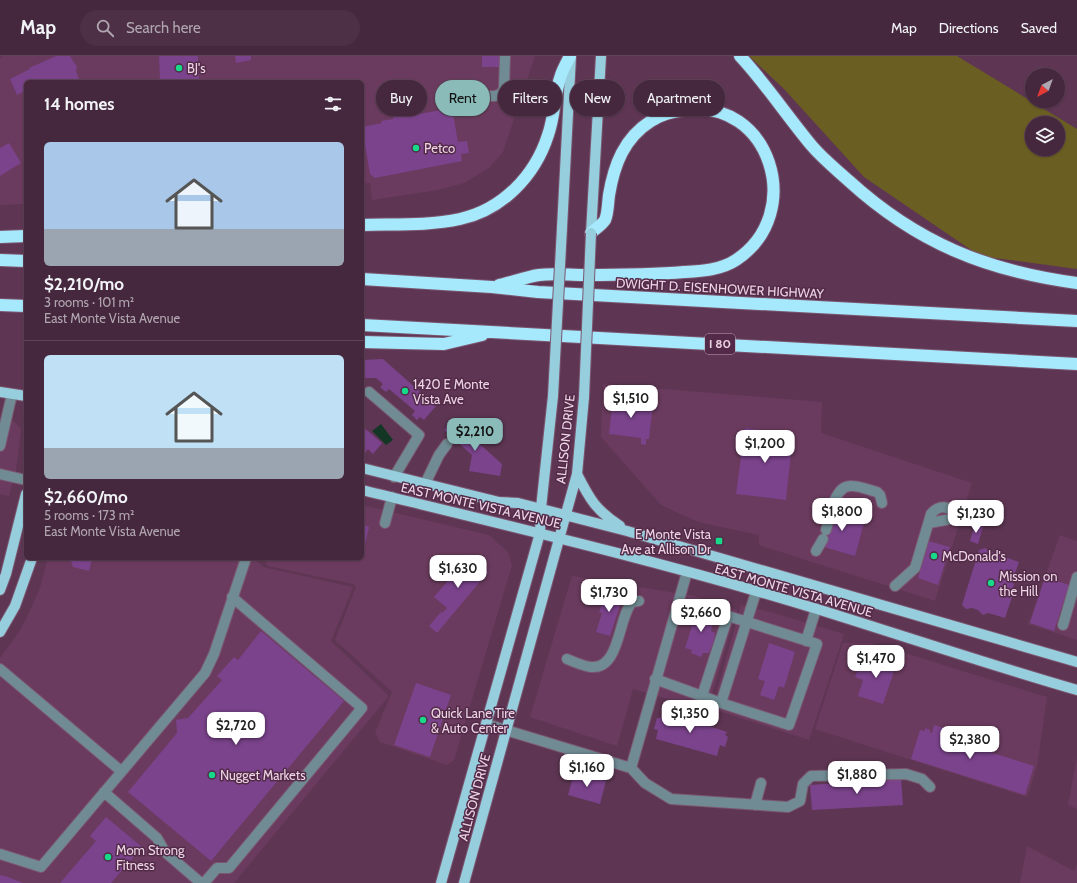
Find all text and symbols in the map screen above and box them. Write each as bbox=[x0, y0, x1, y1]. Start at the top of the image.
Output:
search box bbox=[80, 10, 360, 46]
text: Map bbox=[20, 16, 56, 39]
icon: search bbox=[94, 17, 116, 39]
text: Search here bbox=[126, 19, 201, 37]
text: Map bbox=[891, 19, 917, 37]
text: Directions bbox=[939, 19, 999, 37]
text: Saved bbox=[1021, 19, 1057, 37]
place label: BJ's bbox=[187, 60, 206, 76]
marker: BJ's bbox=[174, 63, 184, 73]
north arrow bbox=[1025, 68, 1065, 108]
map controls bbox=[1025, 68, 1065, 156]
chip: Buy bbox=[376, 80, 427, 116]
chip: Rent bbox=[435, 80, 490, 116]
chip: Filters bbox=[498, 80, 562, 116]
chip: New bbox=[570, 80, 625, 116]
chip: Apartment bbox=[633, 80, 725, 116]
icon: filters bbox=[322, 93, 344, 115]
text: 14 homes bbox=[44, 94, 114, 114]
button: layers bbox=[1025, 116, 1065, 156]
place label: Petco bbox=[424, 140, 455, 156]
marker: Petco bbox=[411, 143, 421, 153]
icon: home bbox=[158, 168, 230, 240]
text: $2,210/mo bbox=[44, 274, 124, 294]
street label: DWIGHT D. EISENHOWER HIGHWAY bbox=[616, 275, 825, 301]
text: 3 rooms · 101 m² bbox=[44, 294, 134, 310]
text: East Monte Vista Avenue bbox=[44, 310, 180, 326]
road number: I 80 bbox=[705, 334, 735, 354]
place label: 1420 E Monte Vista Ave bbox=[413, 376, 490, 407]
icon: home bbox=[158, 381, 230, 453]
pin: $1,510 bbox=[598, 385, 664, 419]
marker: 1420 E Monte Vista Ave bbox=[400, 386, 410, 396]
text: $1,510 bbox=[613, 390, 649, 406]
street label: ALLISON DRIVE bbox=[552, 394, 578, 484]
pin: $2,210 bbox=[442, 418, 508, 452]
text: $2,210 bbox=[456, 423, 494, 439]
pin: $1,200 bbox=[732, 430, 798, 464]
text: $1,200 bbox=[745, 435, 785, 451]
street label: EAST MONTE VISTA AVENUE bbox=[399, 479, 563, 531]
text: $2,660/mo bbox=[44, 487, 128, 507]
pin: $1,800 bbox=[809, 498, 875, 532]
pin: $1,230 bbox=[943, 500, 1009, 534]
text: $1,800 bbox=[821, 503, 863, 519]
text: $1,230 bbox=[957, 505, 995, 521]
text: 5 rooms · 173 m² bbox=[44, 507, 134, 523]
text: East Monte Vista Avenue bbox=[44, 523, 180, 539]
place label: E Monte Vista Ave at Allison Dr bbox=[621, 526, 712, 557]
marker: E Monte Vista Ave at Allison Dr bbox=[714, 536, 724, 546]
place label: McDonald's bbox=[942, 548, 1007, 564]
marker: McDonald's bbox=[929, 551, 939, 561]
pin: $1,630 bbox=[425, 555, 491, 589]
text: $1,630 bbox=[439, 560, 477, 576]
street label: EAST MONTE VISTA AVENUE bbox=[713, 560, 875, 620]
place label: Mission on the Hill bbox=[999, 568, 1057, 599]
marker: Mission on the Hill bbox=[986, 578, 996, 588]
pin: $1,730 bbox=[576, 579, 642, 613]
text: $1,730 bbox=[590, 584, 628, 600]
pin: $2,660 bbox=[668, 599, 734, 633]
text: $2,660 bbox=[680, 604, 722, 620]
pin: $1,470 bbox=[843, 645, 909, 679]
text: $1,470 bbox=[856, 650, 896, 666]
pin: $1,350 bbox=[657, 700, 723, 734]
place label: Quick Lane Tire & Auto Center bbox=[431, 705, 515, 736]
text: $1,350 bbox=[671, 705, 709, 721]
pin: $2,720 bbox=[203, 712, 269, 746]
marker: Quick Lane Tire & Auto Center bbox=[418, 715, 428, 725]
text: $2,720 bbox=[216, 717, 256, 733]
pin: $2,380 bbox=[937, 726, 1003, 760]
text: $2,380 bbox=[949, 731, 991, 747]
street label: ALLISON DRIVE bbox=[455, 752, 493, 842]
pin: $1,160 bbox=[554, 754, 620, 788]
text: $1,160 bbox=[569, 759, 605, 775]
pin: $1,880 bbox=[824, 761, 890, 795]
text: $1,880 bbox=[837, 766, 877, 782]
place label: Nugget Markets bbox=[220, 767, 306, 783]
marker: Nugget Markets bbox=[207, 770, 217, 780]
place label: Mom Strong Fitness bbox=[116, 842, 185, 873]
marker: Mom Strong Fitness bbox=[103, 852, 113, 862]

